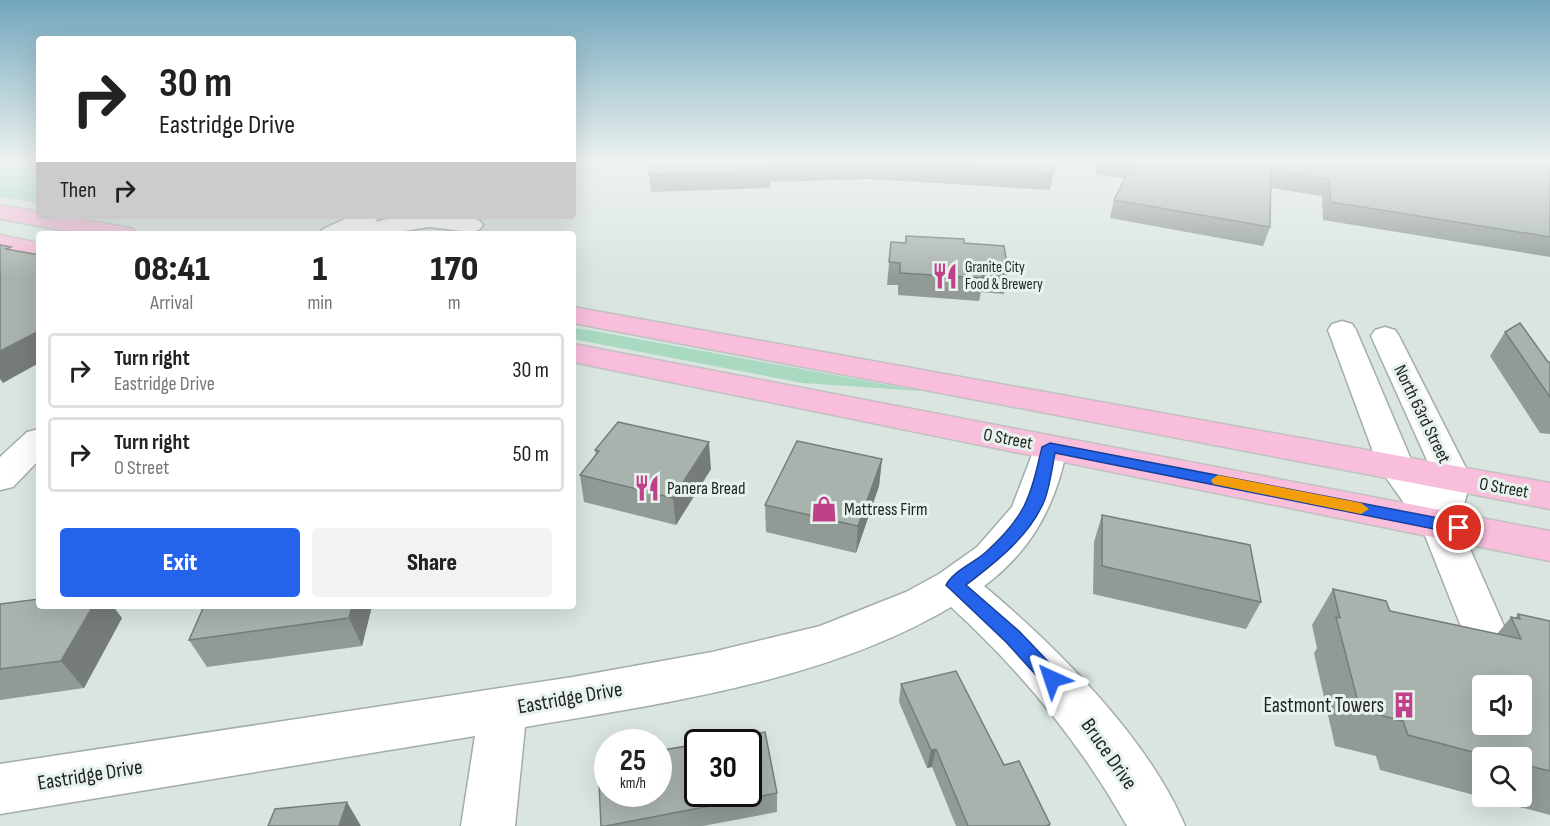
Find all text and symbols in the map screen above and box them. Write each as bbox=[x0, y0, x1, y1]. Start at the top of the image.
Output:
text: 30 m bbox=[159, 58, 232, 109]
icon: right bbox=[60, 60, 138, 138]
text: Eastridge Drive bbox=[159, 109, 295, 141]
icon: right bbox=[108, 174, 141, 207]
text: Then bbox=[60, 177, 96, 204]
text: 08:41 bbox=[134, 248, 210, 291]
text: 1 bbox=[313, 248, 327, 291]
text: 170 bbox=[430, 248, 478, 291]
place label: Granite City Food & Brewery bbox=[965, 258, 1043, 294]
restaurant icon: Granite City Food & Brewery bbox=[930, 261, 960, 291]
text: Arrival bbox=[150, 291, 193, 315]
text: min bbox=[307, 291, 333, 315]
text: m bbox=[448, 291, 461, 315]
text: Turn right bbox=[114, 345, 190, 372]
icon: right bbox=[63, 354, 96, 387]
text: 30 m bbox=[512, 357, 549, 384]
street label: North 63rd Street bbox=[1389, 361, 1455, 467]
text: Eastridge Drive bbox=[114, 372, 215, 396]
street label: O Street bbox=[982, 424, 1035, 454]
text: Turn right bbox=[114, 429, 190, 456]
icon: right bbox=[63, 438, 96, 471]
text: 50 m bbox=[513, 441, 549, 468]
text: O Street bbox=[114, 456, 169, 480]
restaurant icon: Panera Bread bbox=[632, 473, 662, 503]
street label: O Street bbox=[1478, 473, 1531, 503]
place label: Panera Bread bbox=[667, 478, 745, 499]
shop icon: Mattress Firm bbox=[809, 494, 839, 524]
place label: Mattress Firm bbox=[844, 499, 927, 520]
pin bbox=[1433, 502, 1484, 553]
icon: arrive bbox=[1442, 511, 1475, 544]
button: Exit bbox=[60, 528, 300, 597]
button: Share bbox=[312, 528, 552, 597]
position arrow bbox=[1020, 647, 1084, 711]
map controls bbox=[1472, 675, 1532, 807]
button: sound bbox=[1472, 675, 1532, 735]
street label: Eastridge Drive bbox=[516, 677, 624, 719]
building icon: Eastmont Towers bbox=[1389, 690, 1419, 720]
place label: Eastmont Towers bbox=[1263, 693, 1384, 718]
street label: Bruce Drive bbox=[1076, 714, 1142, 794]
speed limit sign: 30 bbox=[684, 729, 762, 807]
text: 25 bbox=[620, 743, 646, 779]
button: search bbox=[1472, 747, 1532, 807]
street label: Eastridge Drive bbox=[36, 754, 144, 796]
text: km/h bbox=[620, 774, 646, 793]

